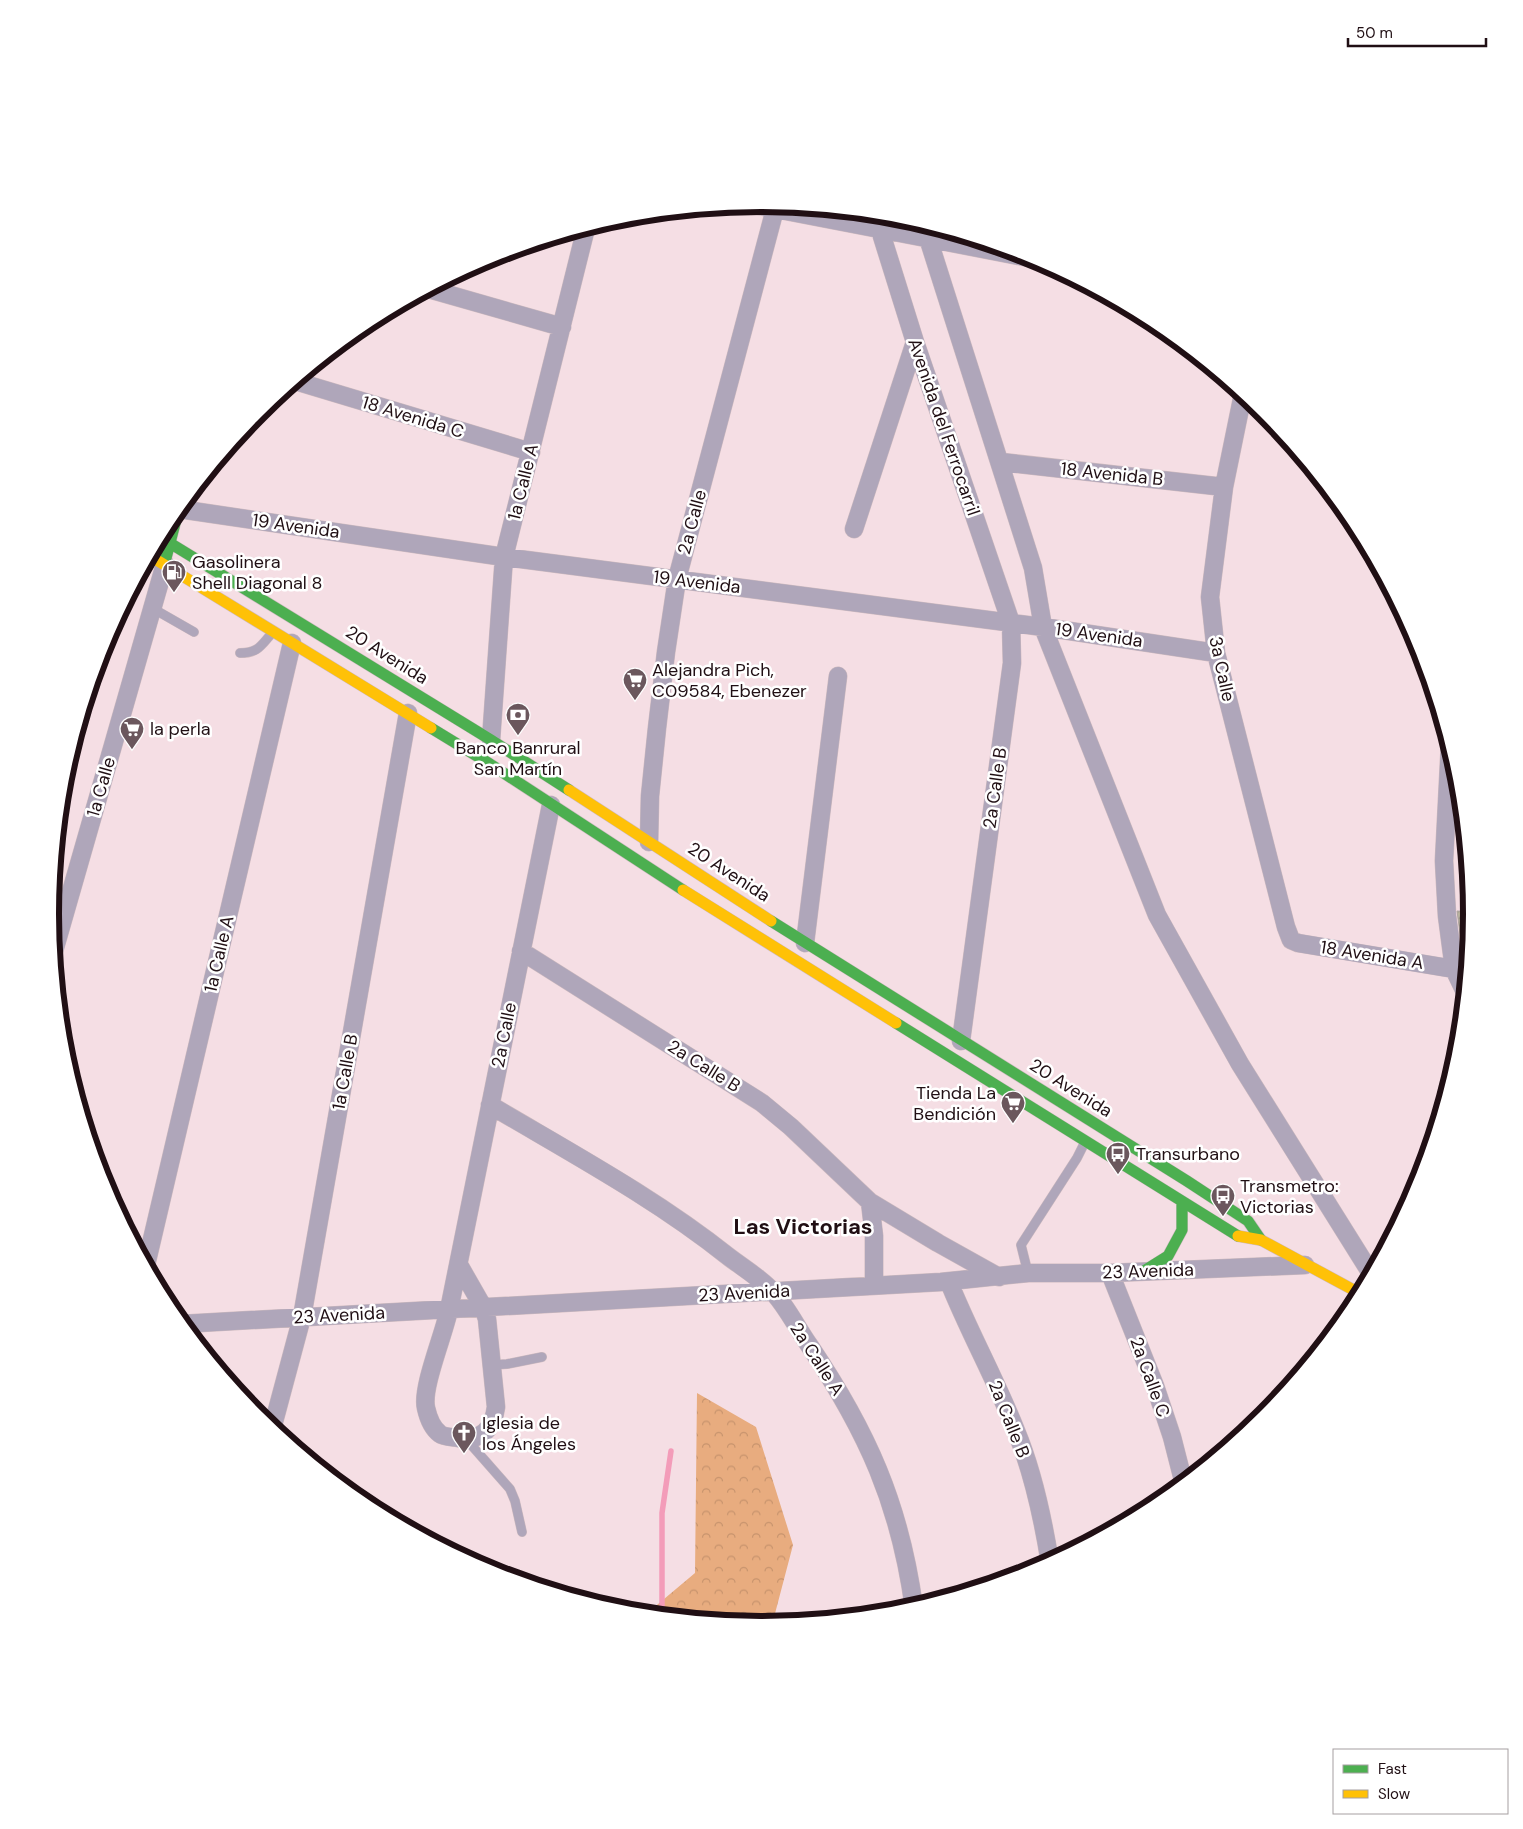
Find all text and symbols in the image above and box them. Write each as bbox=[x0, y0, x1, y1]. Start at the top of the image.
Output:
scale bar bbox=[1348, 15, 1486, 47]
text: 50 m bbox=[1356, 23, 1393, 43]
street label: Avenida del Ferrocarril bbox=[902, 335, 986, 519]
street label: 18 Avenida C bbox=[359, 390, 467, 444]
street label: 1a Calle A bbox=[502, 441, 544, 523]
street label: 18 Avenida B bbox=[1060, 457, 1165, 491]
street label: 2a Calle bbox=[672, 487, 712, 557]
street label: 19 Avenida bbox=[251, 508, 341, 544]
place label: Gasolinera Shell Diagonal 8 bbox=[192, 550, 323, 595]
fuel station icon: Gasolinera Shell Diagonal 8 bbox=[161, 559, 187, 593]
street label: 19 Avenida bbox=[652, 565, 742, 599]
street label: 19 Avenida bbox=[1054, 617, 1144, 653]
street label: 20 Avenida bbox=[341, 620, 433, 690]
street label: 3a Calle bbox=[1203, 634, 1241, 704]
place label: Alejandra Pich, C09584, Ebenezer bbox=[652, 658, 807, 703]
supermarket icon: Alejandra Pich, C09584, Ebenezer bbox=[622, 667, 648, 701]
bank icon: Banco Banrural San Martín bbox=[505, 702, 531, 736]
supermarket icon: la perla bbox=[119, 716, 145, 750]
place label: la perla bbox=[150, 717, 211, 741]
place label: Banco Banrural San Martín bbox=[455, 736, 581, 781]
street label: 2a Calle B bbox=[977, 746, 1013, 830]
street label: 1a Calle bbox=[81, 754, 121, 820]
street label: 20 Avenida bbox=[683, 837, 775, 907]
street label: 1a Calle A bbox=[199, 913, 239, 995]
street label: 18 Avenida A bbox=[1319, 935, 1425, 975]
street label: 2a Calle bbox=[486, 1000, 522, 1070]
street label: 1a Calle B bbox=[327, 1032, 364, 1112]
street label: 2a Calle B bbox=[663, 1034, 745, 1098]
street label: 20 Avenida bbox=[1025, 1053, 1117, 1123]
place label: Tienda La Bendición bbox=[913, 1081, 996, 1126]
supermarket icon: Tienda La Bendición bbox=[1000, 1090, 1026, 1124]
bus stop icon: Transurbano bbox=[1105, 1141, 1131, 1175]
place label: Transurbano bbox=[1136, 1142, 1240, 1166]
place label: Transmetro: Victorias bbox=[1240, 1174, 1339, 1219]
bus stop icon: Transmetro: Victorias bbox=[1210, 1183, 1236, 1217]
district label: Las Victorias bbox=[733, 1212, 873, 1241]
street label: 23 Avenida bbox=[1102, 1257, 1194, 1285]
street label: 23 Avenida bbox=[698, 1279, 790, 1307]
street label: 23 Avenida bbox=[293, 1301, 385, 1329]
street label: 2a Calle A bbox=[784, 1318, 850, 1400]
street label: 2a Calle C bbox=[1124, 1334, 1176, 1420]
street label: 2a Calle B bbox=[983, 1377, 1035, 1461]
place label: Iglesia de los Ángeles bbox=[482, 1411, 576, 1456]
church icon: Iglesia de los Ángeles bbox=[451, 1420, 477, 1454]
legend bbox=[1333, 1749, 1508, 1814]
text: Fast bbox=[1378, 1759, 1407, 1779]
text: Slow bbox=[1378, 1784, 1411, 1804]

